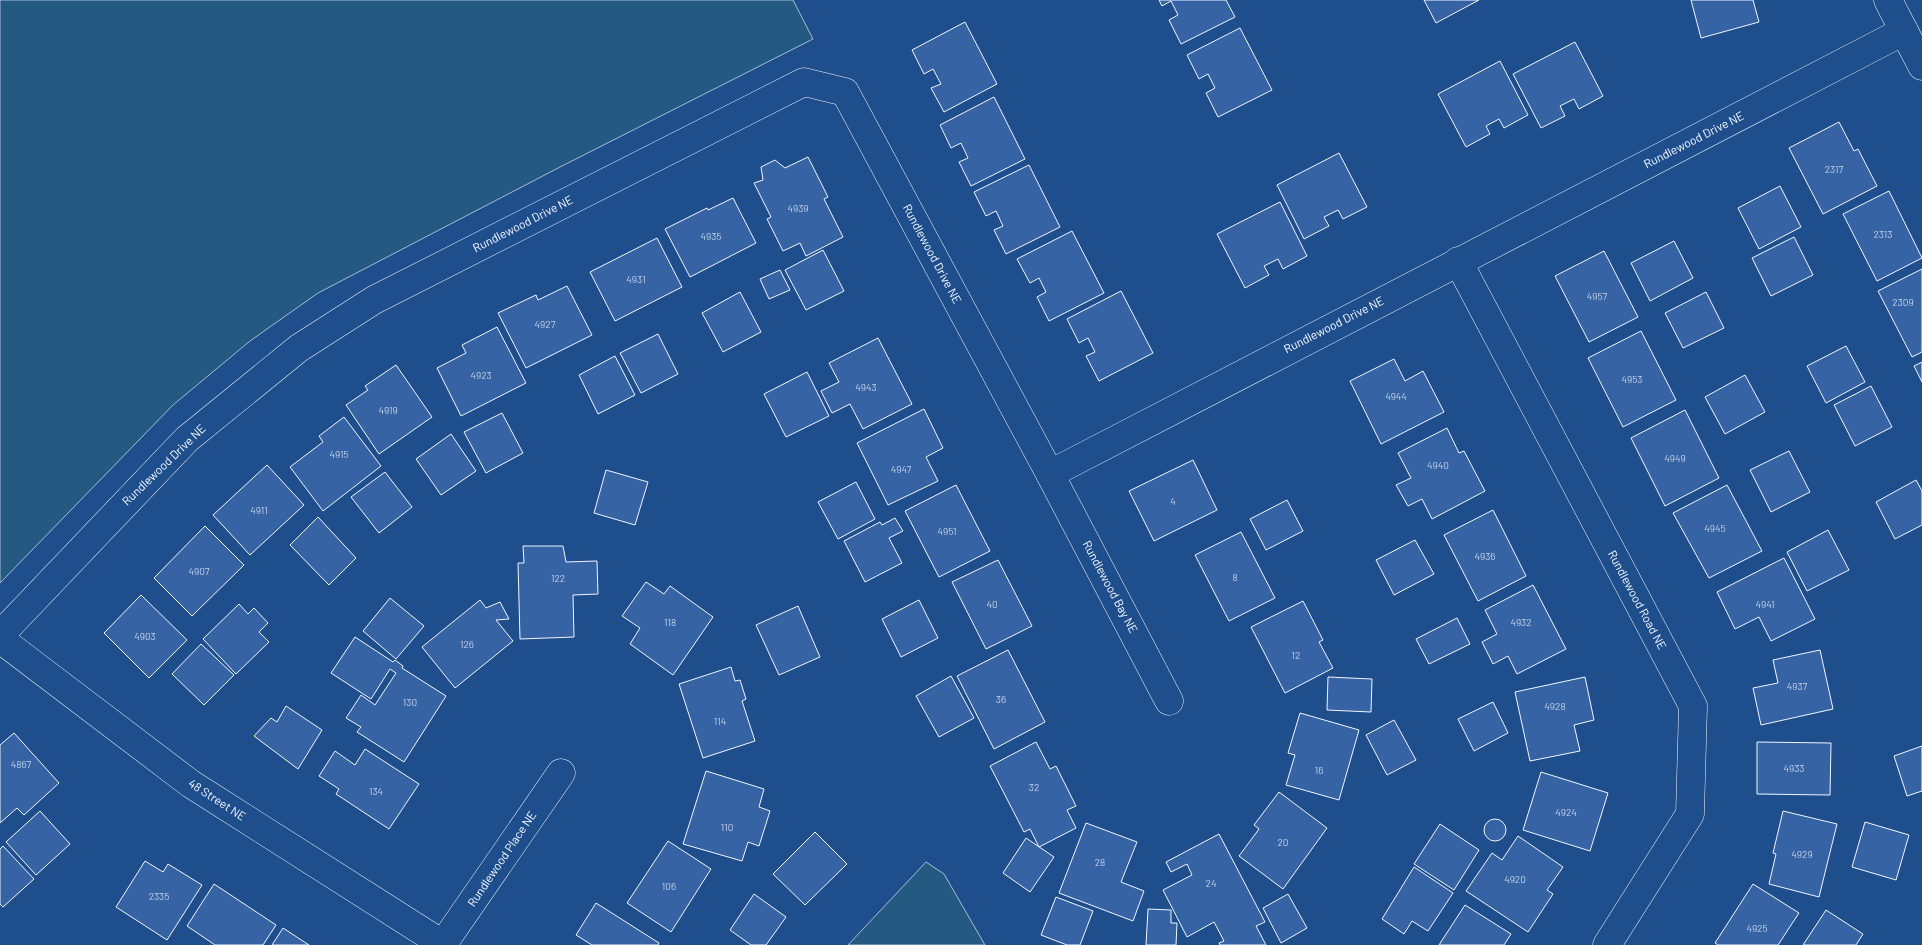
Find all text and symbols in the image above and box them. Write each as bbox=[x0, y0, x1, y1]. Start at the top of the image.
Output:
street label: Rundlewood Drive NE bbox=[1641, 108, 1746, 170]
house number: 2317 bbox=[1825, 163, 1844, 175]
street label: Rundlewood Drive NE bbox=[470, 192, 575, 254]
street label: Rundlewood Drive NE bbox=[901, 201, 965, 306]
house number: 4939 bbox=[787, 202, 809, 214]
house number: 2313 bbox=[1873, 228, 1893, 240]
house number: 4935 bbox=[700, 230, 722, 242]
house number: 4931 bbox=[626, 273, 646, 285]
house number: 4957 bbox=[1587, 290, 1608, 302]
street label: Rundlewood Drive NE bbox=[1281, 293, 1386, 355]
house number: 2309 bbox=[1892, 296, 1914, 308]
house number: 4927 bbox=[535, 318, 556, 330]
house number: 4923 bbox=[470, 369, 492, 381]
house number: 4953 bbox=[1621, 373, 1643, 385]
house number: 4943 bbox=[855, 381, 877, 393]
house number: 4944 bbox=[1385, 390, 1407, 402]
house number: 4919 bbox=[378, 404, 398, 416]
street label: Rundlewood Drive NE bbox=[119, 421, 208, 508]
house number: 4915 bbox=[329, 448, 349, 460]
house number: 4949 bbox=[1664, 452, 1686, 464]
house number: 4940 bbox=[1427, 459, 1449, 471]
house number: 4947 bbox=[891, 463, 912, 475]
house number: 4 bbox=[1170, 495, 1176, 507]
house number: 4911 bbox=[250, 504, 268, 516]
house number: 4945 bbox=[1704, 522, 1726, 534]
house number: 4951 bbox=[937, 525, 957, 537]
street label: Rundlewood Bay NE bbox=[1081, 538, 1141, 635]
street label: Rundlewood Road NE bbox=[1606, 548, 1670, 652]
house number: 4936 bbox=[1474, 550, 1496, 562]
house number: 4907 bbox=[188, 565, 210, 577]
house number: 8 bbox=[1232, 571, 1238, 583]
house number: 122 bbox=[551, 572, 565, 584]
house number: 40 bbox=[986, 598, 998, 610]
house number: 4941 bbox=[1756, 598, 1774, 610]
house number: 118 bbox=[664, 616, 676, 628]
house number: 4932 bbox=[1510, 616, 1532, 628]
house number: 4903 bbox=[134, 630, 156, 642]
house number: 126 bbox=[460, 638, 474, 650]
house number: 12 bbox=[1292, 649, 1300, 661]
house number: 4937 bbox=[1787, 680, 1808, 692]
house number: 36 bbox=[996, 693, 1006, 705]
house number: 130 bbox=[403, 696, 417, 708]
house number: 4928 bbox=[1544, 700, 1566, 712]
house number: 114 bbox=[714, 715, 726, 727]
house number: 4867 bbox=[11, 758, 32, 770]
house number: 4933 bbox=[1783, 762, 1805, 774]
house number: 16 bbox=[1315, 764, 1323, 776]
street label: 48 Street NE bbox=[186, 775, 249, 823]
house number: 32 bbox=[1029, 781, 1039, 793]
house number: 134 bbox=[369, 785, 383, 797]
house number: 4924 bbox=[1555, 806, 1577, 818]
street label: Rundlewood Place NE bbox=[464, 808, 538, 909]
house number: 110 bbox=[721, 821, 733, 833]
house number: 20 bbox=[1277, 836, 1289, 848]
house number: 4929 bbox=[1791, 848, 1813, 860]
house number: 28 bbox=[1095, 856, 1105, 868]
house number: 4920 bbox=[1504, 873, 1526, 885]
house number: 24 bbox=[1206, 877, 1216, 889]
house number: 106 bbox=[662, 880, 676, 892]
house number: 2335 bbox=[149, 890, 169, 902]
house number: 4925 bbox=[1746, 922, 1768, 934]

